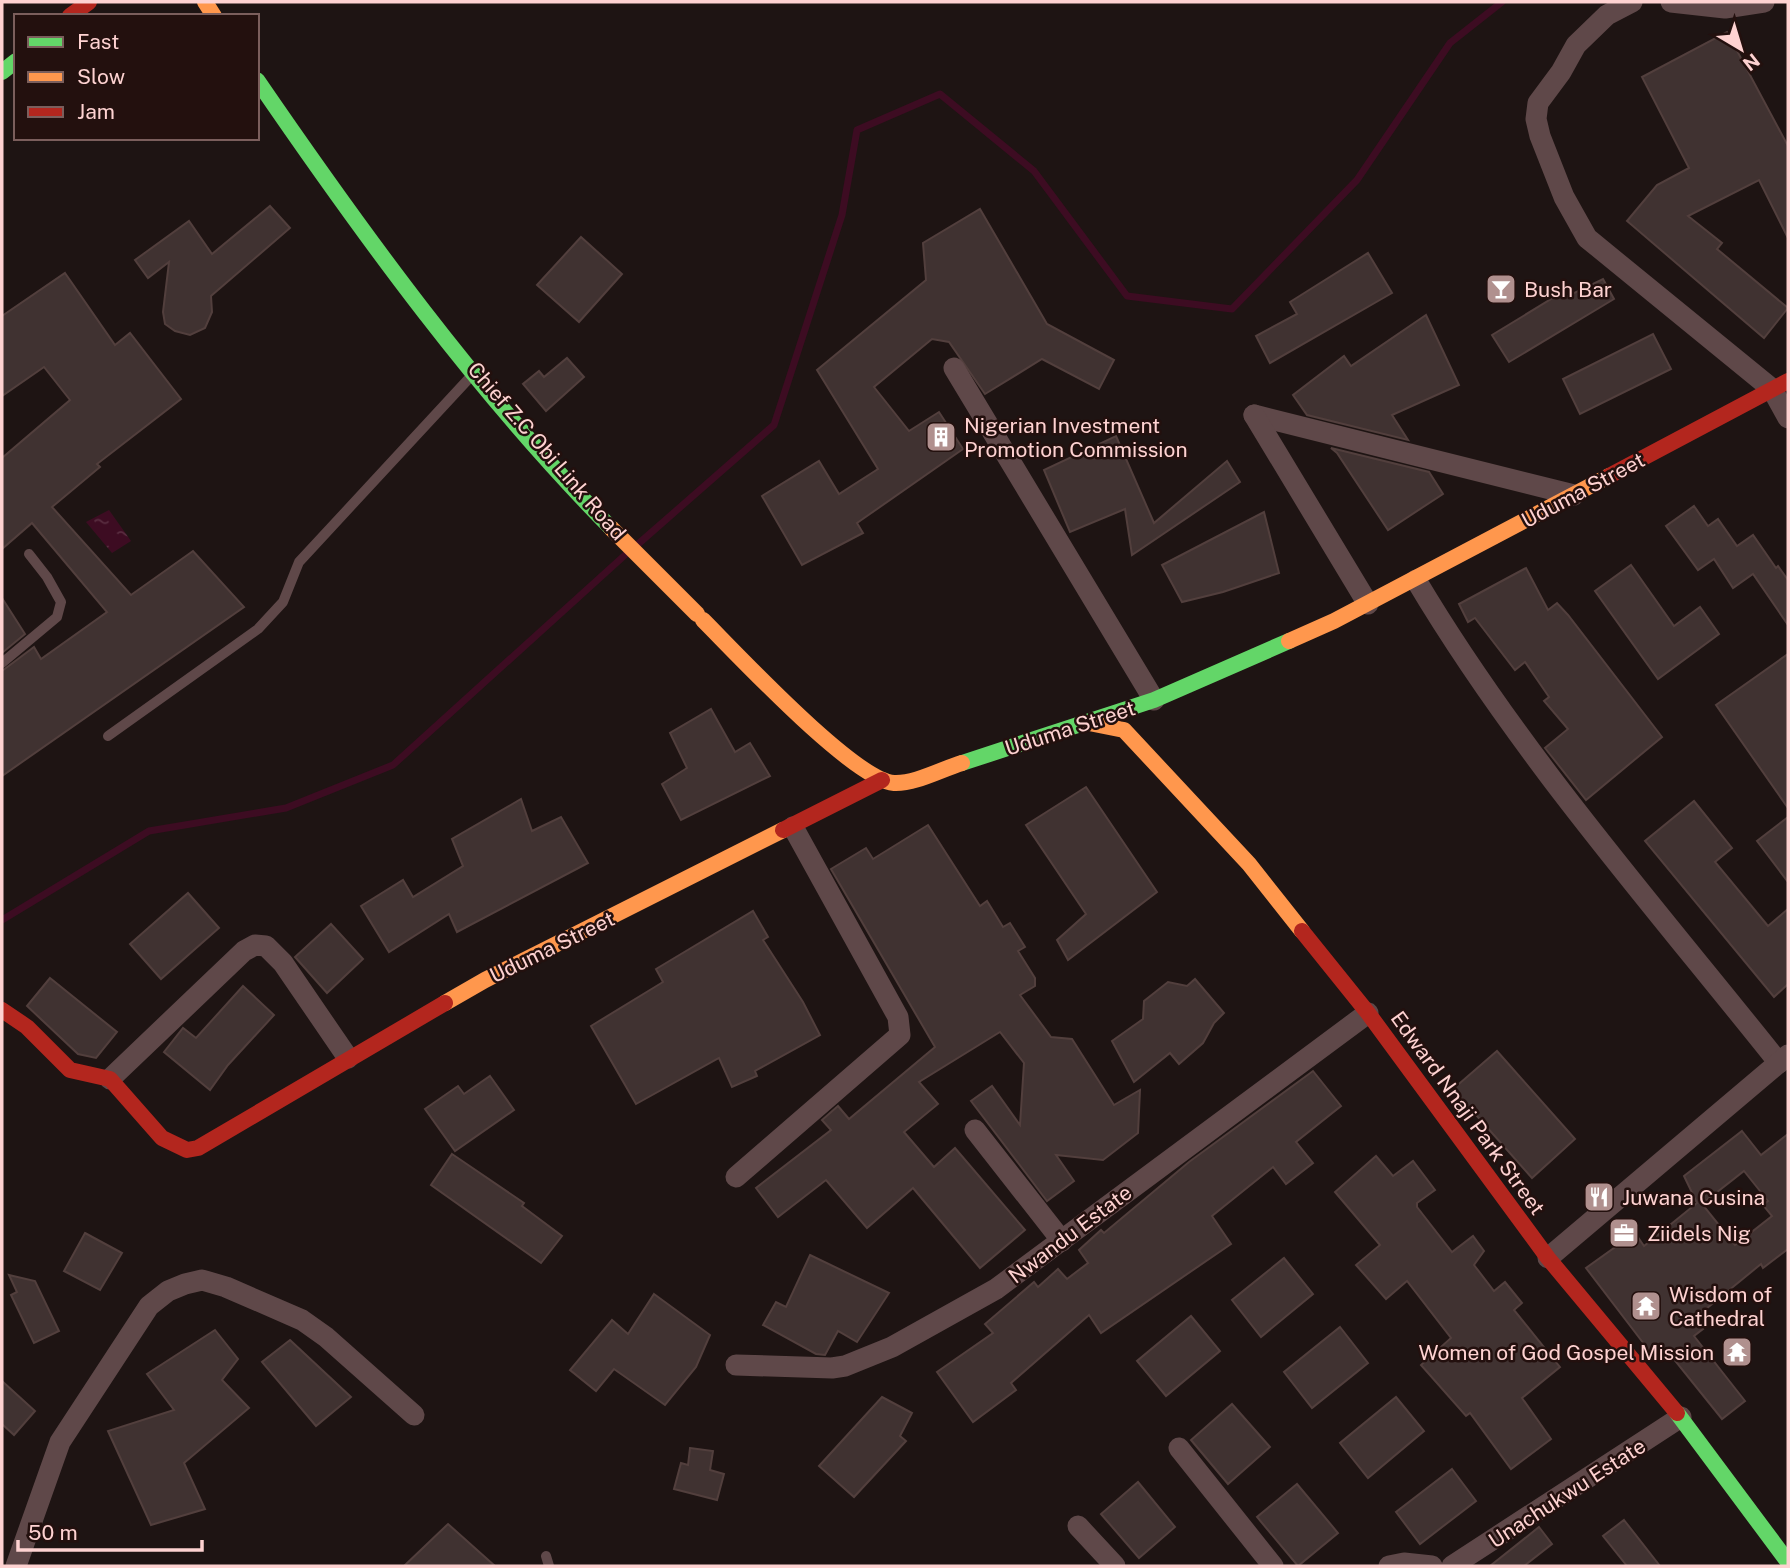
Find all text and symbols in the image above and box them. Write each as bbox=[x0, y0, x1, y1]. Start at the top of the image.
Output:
legend bbox=[14, 14, 259, 140]
north arrow bbox=[1706, 14, 1776, 84]
text: Fast bbox=[77, 29, 119, 54]
text: N bbox=[1739, 49, 1764, 76]
text: Slow bbox=[77, 64, 125, 89]
text: Jam bbox=[77, 99, 115, 124]
bar icon: Bush Bar bbox=[1484, 272, 1518, 306]
place label: Bush Bar bbox=[1524, 277, 1612, 302]
street label: Chief Z.C Obi Link Road bbox=[463, 357, 631, 545]
place label: Nigerian Investment Promotion Commission bbox=[964, 413, 1188, 462]
building icon: Nigerian Investment Promotion Commission bbox=[924, 420, 958, 454]
street label: Uduma Street bbox=[1517, 447, 1649, 533]
street label: Uduma Street bbox=[1002, 695, 1138, 761]
street label: Uduma Street bbox=[486, 906, 618, 988]
street label: Edward Nnaji Park Street bbox=[1386, 1006, 1550, 1220]
street label: Nwandu Estate bbox=[1003, 1180, 1137, 1288]
restaurant icon: Juwana Cusina bbox=[1582, 1180, 1616, 1214]
place label: Juwana Cusina bbox=[1622, 1185, 1765, 1210]
office icon: Ziidels Nig bbox=[1607, 1216, 1641, 1250]
place label: Ziidels Nig bbox=[1647, 1221, 1751, 1246]
place label: Wisdom of Cathedral bbox=[1669, 1282, 1772, 1331]
temple icon: Wisdom of Cathedral bbox=[1629, 1289, 1663, 1323]
temple icon: Women of God Gospel Mission bbox=[1720, 1335, 1754, 1369]
place label: Women of God Gospel Mission bbox=[1418, 1340, 1714, 1365]
street label: Unachukwu Estate bbox=[1484, 1433, 1650, 1553]
scale bar bbox=[18, 1508, 201, 1552]
text: 50 m bbox=[28, 1520, 78, 1545]

